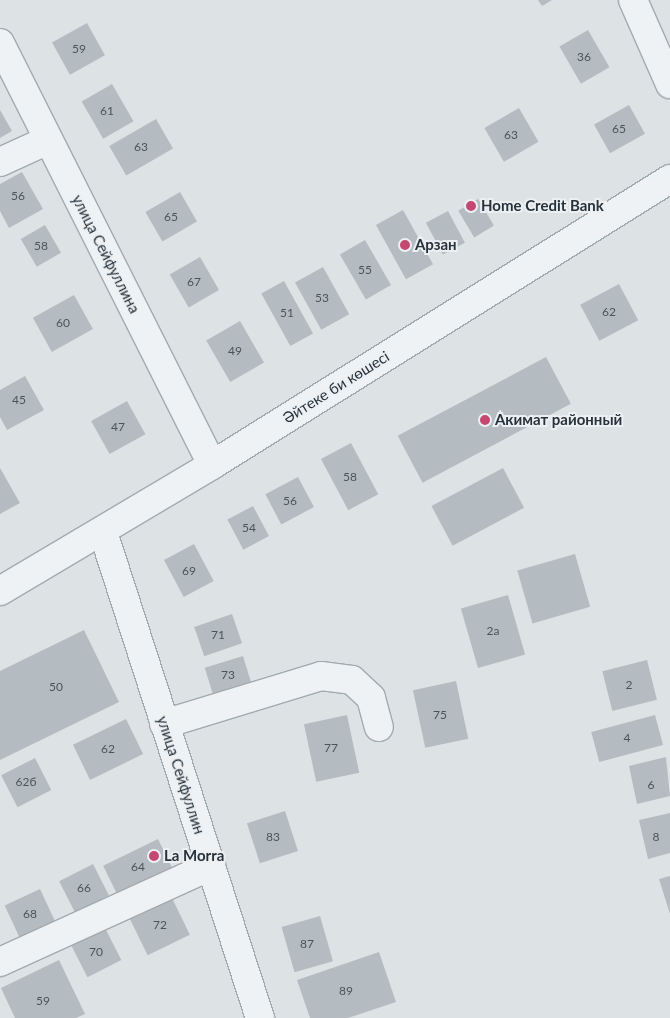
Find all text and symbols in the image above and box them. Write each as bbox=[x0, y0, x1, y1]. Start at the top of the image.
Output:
house number: 59 bbox=[72, 42, 86, 56]
house number: 36 bbox=[577, 50, 591, 64]
house number: 61 bbox=[100, 104, 114, 118]
house number: 65 bbox=[612, 122, 626, 136]
house number: 63 bbox=[504, 128, 518, 142]
house number: 63 bbox=[134, 140, 148, 154]
house number: 56 bbox=[11, 189, 25, 203]
street label: улица Сейфуллина bbox=[68, 192, 144, 316]
place label: Home Credit Bank bbox=[481, 197, 604, 215]
marker: Home Credit Bank bbox=[465, 200, 477, 212]
house number: 65 bbox=[164, 210, 178, 224]
place label: Арзан bbox=[415, 236, 457, 254]
house number: 58 bbox=[34, 239, 48, 253]
marker: Арзан bbox=[399, 239, 411, 251]
house number: 55 bbox=[358, 263, 372, 277]
house number: 67 bbox=[187, 275, 201, 289]
house number: 53 bbox=[315, 291, 329, 305]
house number: 62 bbox=[602, 305, 616, 319]
house number: 51 bbox=[280, 306, 294, 320]
house number: 60 bbox=[56, 316, 70, 330]
house number: 49 bbox=[228, 344, 242, 358]
street label: Әйтеке би көшесі bbox=[280, 347, 392, 427]
house number: 45 bbox=[12, 393, 26, 407]
place label: Акимат районный bbox=[495, 411, 622, 429]
marker: Акимат районный bbox=[479, 414, 491, 426]
house number: 47 bbox=[111, 420, 125, 434]
house number: 58 bbox=[343, 470, 357, 484]
house number: 56 bbox=[283, 494, 297, 508]
house number: 54 bbox=[242, 521, 256, 535]
house number: 69 bbox=[182, 564, 196, 578]
house number: 2а bbox=[487, 624, 499, 638]
house number: 71 bbox=[211, 628, 225, 642]
house number: 73 bbox=[221, 668, 235, 682]
house number: 2 bbox=[626, 678, 632, 692]
house number: 50 bbox=[49, 680, 63, 694]
house number: 75 bbox=[433, 708, 447, 722]
street label: улица Сейфуллин bbox=[153, 714, 209, 836]
house number: 4 bbox=[624, 731, 630, 745]
house number: 77 bbox=[324, 741, 338, 755]
house number: 62 bbox=[101, 742, 115, 756]
house number: 62б bbox=[16, 775, 36, 789]
house number: 6 bbox=[648, 778, 654, 792]
house number: 83 bbox=[266, 830, 280, 844]
house number: 8 bbox=[653, 830, 659, 844]
place label: La Morra bbox=[164, 847, 224, 865]
marker: La Morra bbox=[148, 850, 160, 862]
house number: 64 bbox=[131, 860, 145, 874]
house number: 66 bbox=[77, 881, 91, 895]
house number: 68 bbox=[23, 907, 37, 921]
house number: 72 bbox=[153, 918, 167, 932]
house number: 87 bbox=[300, 937, 314, 951]
house number: 70 bbox=[89, 945, 103, 959]
house number: 89 bbox=[339, 984, 353, 998]
house number: 59 bbox=[36, 994, 50, 1008]

